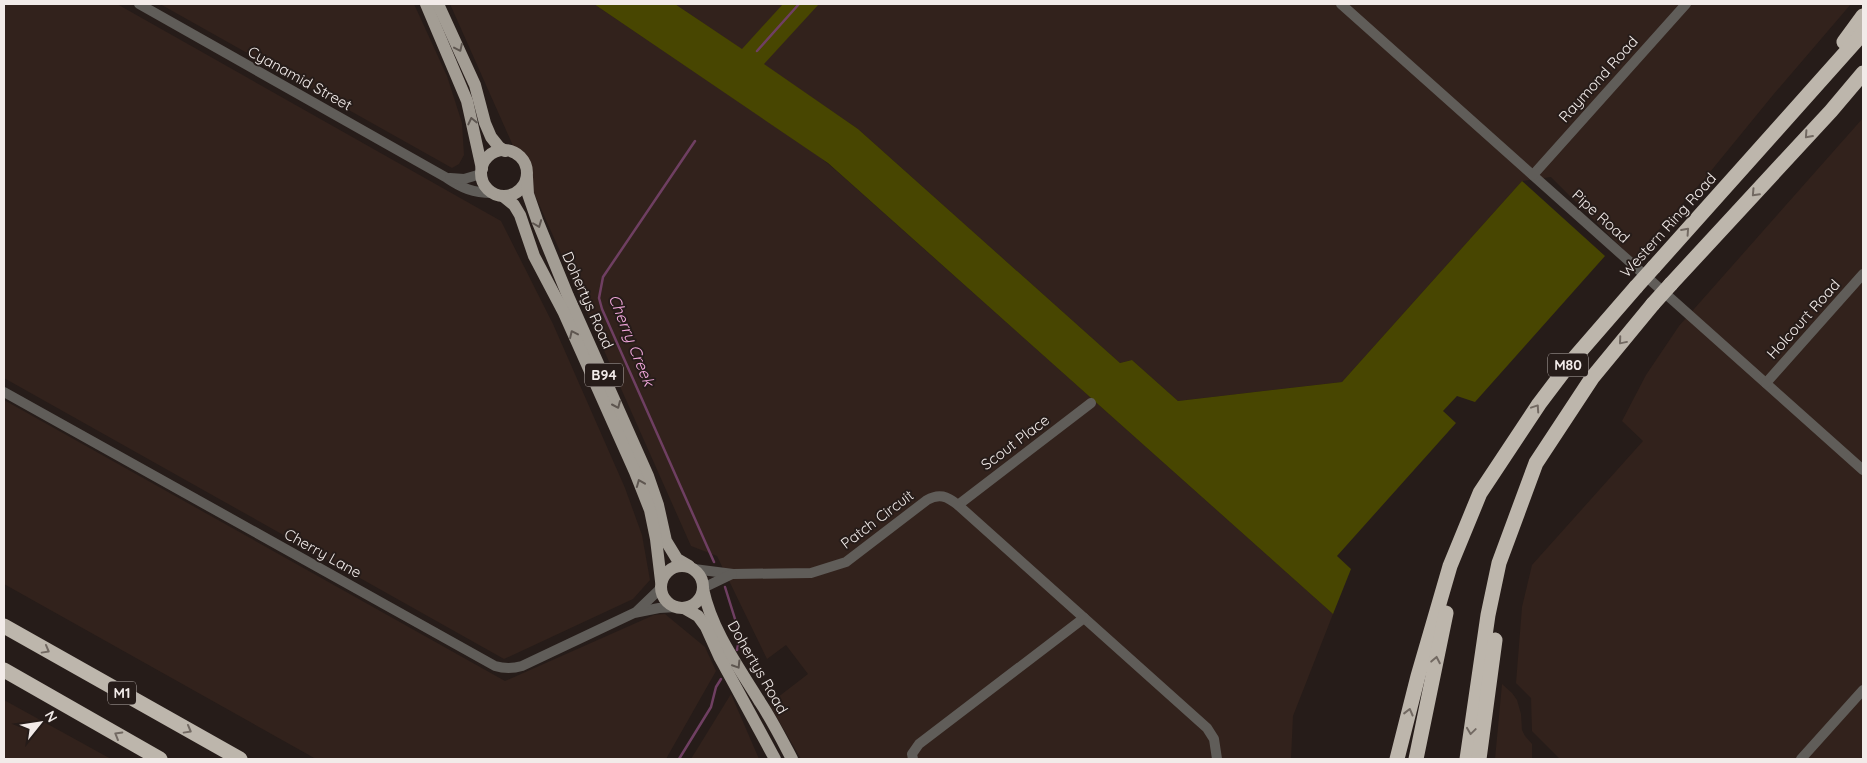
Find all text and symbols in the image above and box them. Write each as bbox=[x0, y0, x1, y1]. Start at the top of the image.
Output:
street label: Raymond Road bbox=[1554, 32, 1642, 126]
street label: Cyanamid Street bbox=[245, 42, 355, 114]
one-way arrow bbox=[452, 43, 463, 52]
one-way arrow bbox=[467, 116, 478, 125]
one-way arrow bbox=[1805, 130, 1814, 139]
street label: Western Ring Road bbox=[1616, 169, 1720, 281]
street label: Pipe Road bbox=[1568, 185, 1634, 247]
one-way arrow bbox=[1752, 187, 1761, 196]
one-way arrow bbox=[533, 220, 543, 228]
one-way arrow bbox=[1681, 227, 1690, 236]
street label: Dohertys Road bbox=[558, 248, 618, 352]
street label: Holcourt Road bbox=[1762, 275, 1844, 363]
water label: Cherry Creek bbox=[605, 291, 660, 390]
one-way arrow bbox=[569, 330, 580, 339]
one-way arrow bbox=[1619, 335, 1627, 344]
road number: M80 bbox=[1548, 354, 1588, 376]
road number: B94 bbox=[585, 364, 623, 386]
one-way arrow bbox=[611, 400, 622, 409]
one-way arrow bbox=[1530, 404, 1540, 413]
street label: Scout Place bbox=[977, 410, 1053, 474]
one-way arrow bbox=[635, 479, 646, 488]
street label: Patch Circuit bbox=[837, 485, 917, 553]
street label: Cherry Lane bbox=[281, 524, 365, 582]
street label: Dohertys Road bbox=[724, 617, 792, 717]
one-way arrow bbox=[41, 644, 50, 654]
one-way arrow bbox=[1430, 656, 1440, 664]
one-way arrow bbox=[731, 660, 740, 669]
road number: M1 bbox=[108, 681, 136, 704]
north arrow bbox=[15, 698, 65, 748]
text: N bbox=[41, 708, 62, 725]
one-way arrow bbox=[1403, 708, 1414, 717]
one-way arrow bbox=[182, 723, 191, 733]
one-way arrow bbox=[1467, 726, 1477, 735]
one-way arrow bbox=[114, 731, 123, 741]

